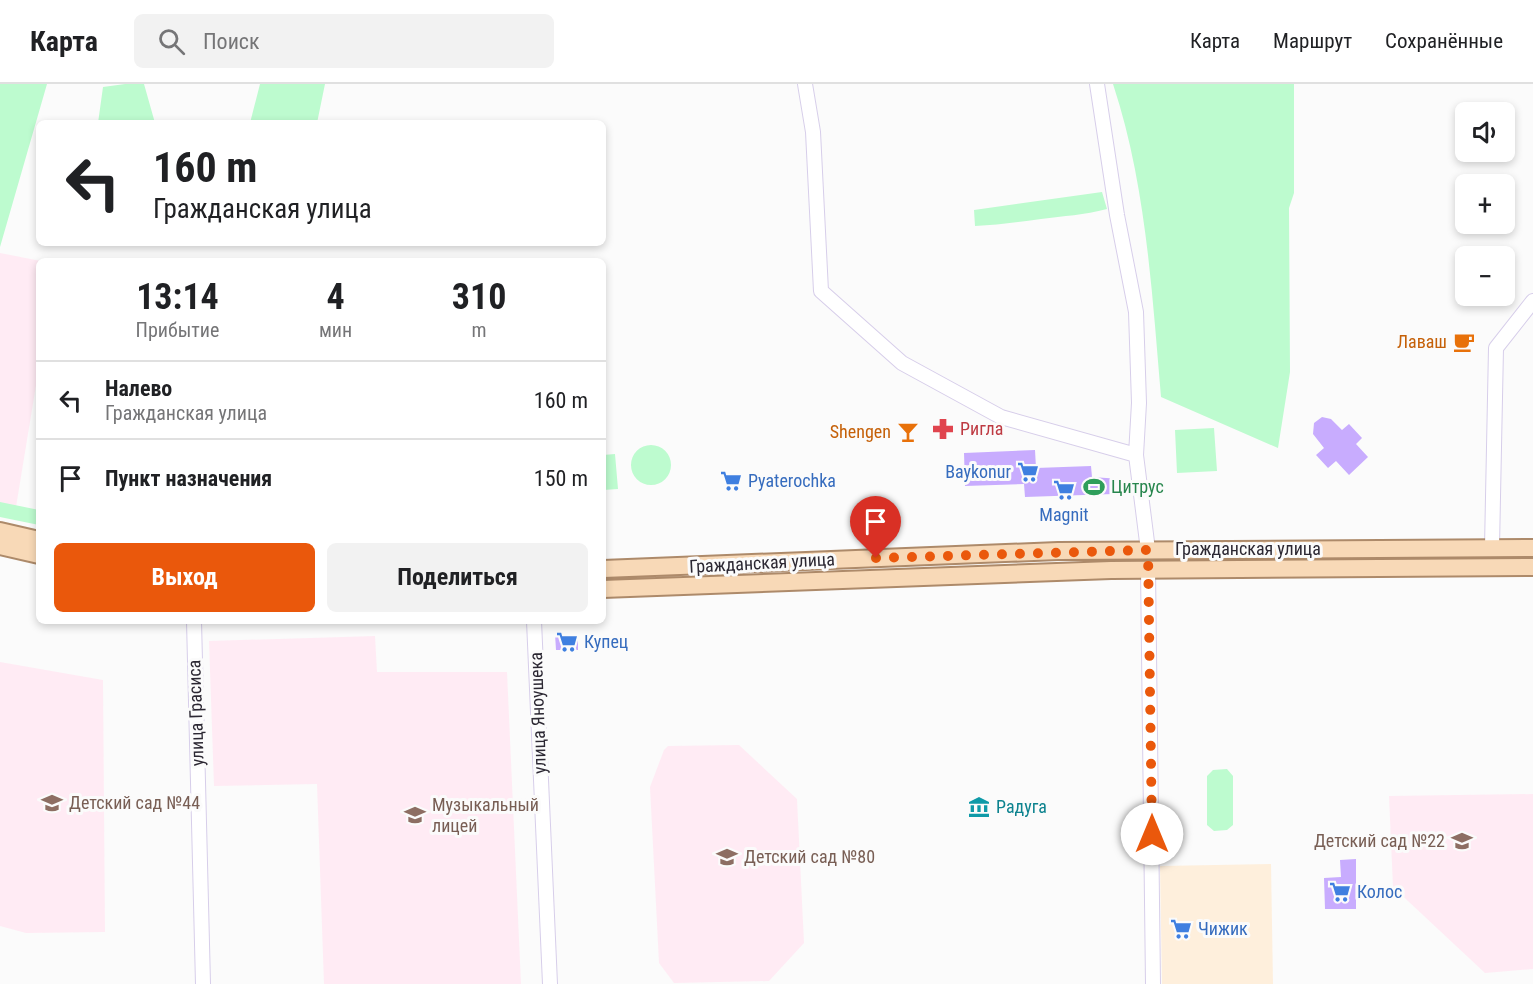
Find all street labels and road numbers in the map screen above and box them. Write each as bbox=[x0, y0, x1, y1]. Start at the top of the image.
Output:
street label: Гражданская улица bbox=[1175, 538, 1321, 559]
street label: Гражданская улица bbox=[689, 548, 835, 577]
street label: улица Яноушека bbox=[525, 652, 550, 774]
street label: улица Грасиса bbox=[183, 659, 208, 767]

